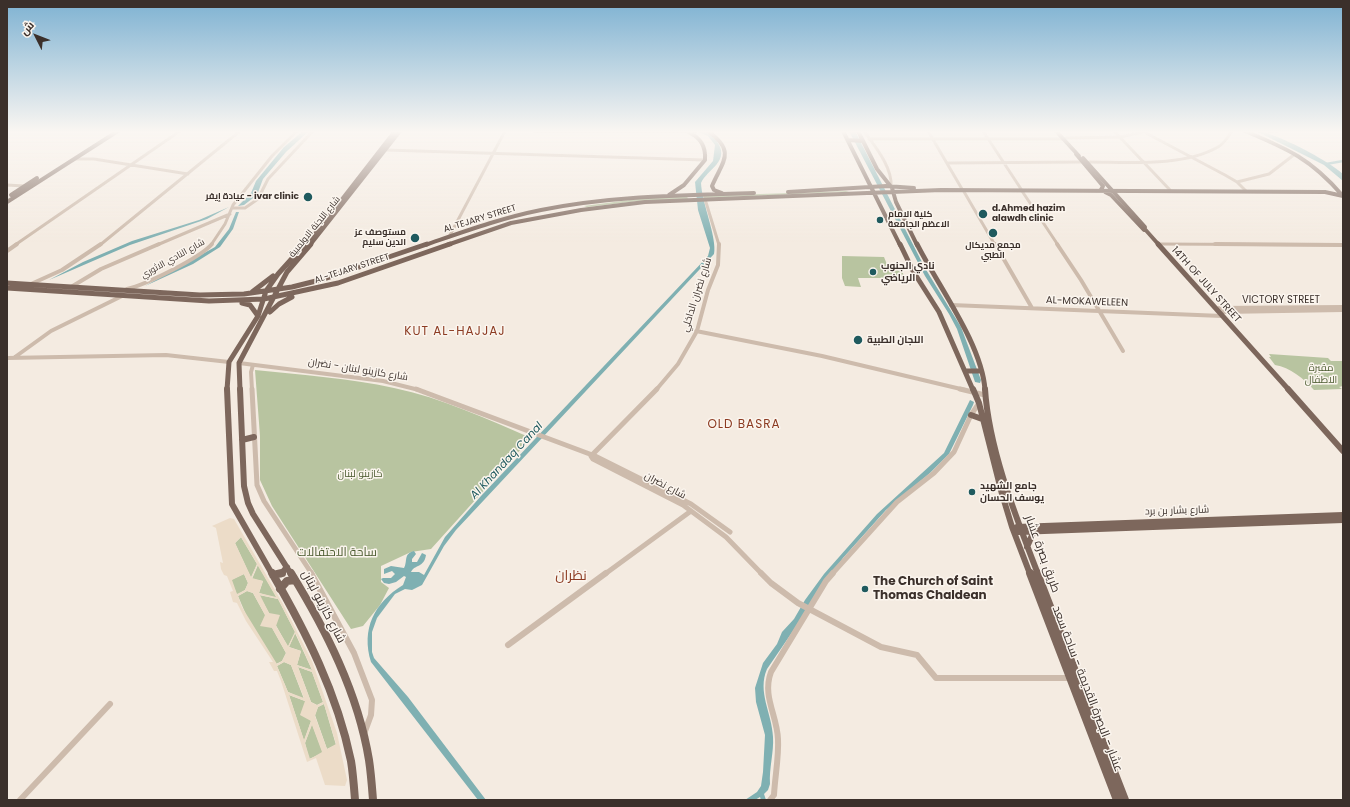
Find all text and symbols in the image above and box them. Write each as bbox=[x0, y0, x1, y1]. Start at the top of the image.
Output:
north arrow bbox=[16, 16, 56, 56]
text: ش bbox=[16, 17, 38, 39]
marker: عيادة إيفر - ivar clinic bbox=[302, 191, 314, 203]
place label: عيادة إيفر - ivar clinic bbox=[206, 192, 299, 202]
street label: شارع اللجنة الاولمبية bbox=[287, 194, 343, 260]
street label: AL TEJARY STREET bbox=[442, 203, 518, 235]
place label: d.Ahmed hazim alawdh clinic bbox=[992, 204, 1065, 225]
marker: d.Ahmed hazim alawdh clinic bbox=[977, 208, 989, 220]
place label: كلية الامام الاعظم الجامعة bbox=[888, 210, 950, 231]
marker: كلية الامام الاعظم الجامعة bbox=[875, 215, 885, 225]
marker: مجمع مديكال الطبي bbox=[987, 227, 999, 239]
place label: مستوصف عز الدين سليم bbox=[355, 228, 406, 249]
marker: مستوصف عز الدين سليم bbox=[409, 232, 421, 244]
street label: شارع النادي الاثوري bbox=[139, 237, 207, 281]
place label: مجمع مديكال الطبي bbox=[965, 241, 1021, 262]
street label: 14TH OF JULY STREET bbox=[1169, 245, 1243, 325]
street label: AL-TEJARY STREET bbox=[313, 252, 391, 286]
street label: شارع نضران الداخلي bbox=[679, 256, 715, 334]
place label: نادي الجنوب الرياضي bbox=[881, 260, 935, 284]
marker: نادي الجنوب الرياضي bbox=[868, 267, 878, 277]
street label: VICTORY STREET bbox=[1242, 294, 1320, 306]
street label: AL-MOKAWELEEN bbox=[1046, 295, 1128, 309]
district label: KUT AL-HAJJAJ bbox=[404, 325, 506, 339]
marker: اللجان الطبية bbox=[852, 334, 864, 346]
place label: اللجان الطبية bbox=[867, 334, 924, 346]
street label: شارع كازينو لبنان - نضران bbox=[307, 356, 409, 384]
park label: مقبرة الاطفال bbox=[1305, 362, 1337, 386]
district label: OLD BASRA bbox=[707, 418, 781, 432]
water label: Al Khandaq Canal bbox=[468, 420, 546, 502]
park label: كازينو لبنان bbox=[338, 468, 382, 480]
street label: شارع نضران bbox=[642, 470, 688, 502]
place label: جامع الشهيد يوسف الحسان bbox=[980, 480, 1044, 504]
marker: جامع الشهيد يوسف الحسان bbox=[967, 487, 977, 497]
street label: شارع بشار بن برد bbox=[1145, 504, 1209, 518]
street label: طريق بصرة عشار bbox=[1021, 513, 1063, 595]
park label: ساحة الاحتفالات bbox=[297, 546, 377, 560]
street label: شارع كازينو لبنان bbox=[298, 568, 348, 646]
district label: نظران bbox=[555, 568, 587, 584]
place label: The Church of Saint Thomas Chaldean bbox=[873, 575, 993, 603]
marker: The Church of Saint Thomas Chaldean bbox=[860, 584, 870, 594]
street label: عشار - البصرة القديمة - ساحة سعد bbox=[1049, 604, 1125, 774]

